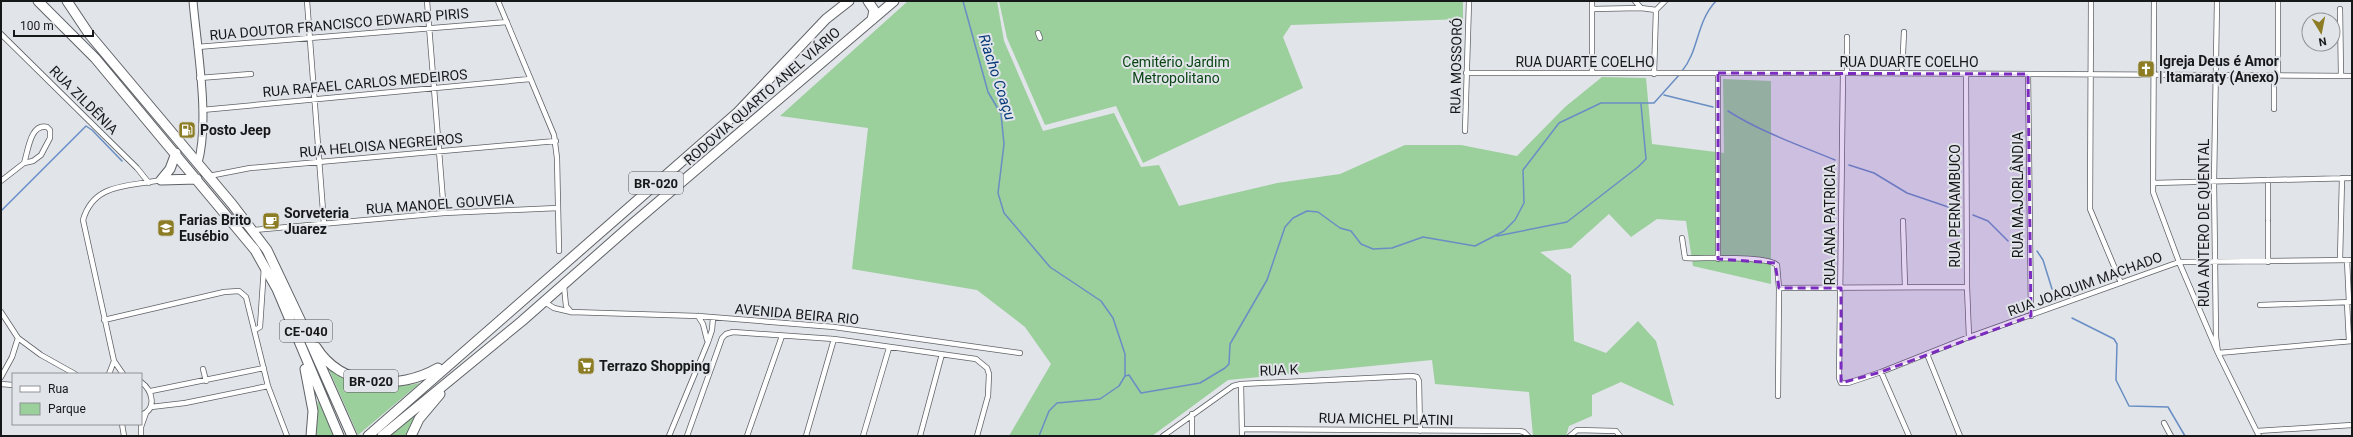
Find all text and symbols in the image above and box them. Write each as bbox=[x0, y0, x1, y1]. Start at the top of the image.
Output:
street label: RUA DOUTOR FRANCISCO EDWARD PIRIS bbox=[209, 5, 469, 43]
scale bar bbox=[14, 12, 93, 38]
north arrow bbox=[2301, 12, 2341, 52]
street label: RUA MOSSORÓ bbox=[1446, 18, 1465, 114]
text: 100 m bbox=[20, 19, 54, 33]
street label: RODOVIA QUARTO ANEL VIÁRIO bbox=[680, 23, 843, 168]
water label: Riacho Coaçu bbox=[975, 32, 1019, 122]
text: N bbox=[2317, 34, 2328, 48]
place label: Igreja Deus é Amor | Itamaraty (Anexo) bbox=[2159, 53, 2279, 86]
park label: Cemitério Jardim Metropolitano bbox=[1122, 54, 1230, 86]
street label: RUA DUARTE COELHO bbox=[1515, 54, 1655, 70]
street label: RUA DUARTE COELHO bbox=[1839, 54, 1979, 70]
church icon: Igreja Deus é Amor | Itamaraty (Anexo) bbox=[2136, 59, 2156, 79]
street label: RUA ZILDÊNIA bbox=[46, 62, 122, 138]
street label: RUA RAFAEL CARLOS MEDEIROS bbox=[262, 66, 468, 100]
fuel station icon: Posto Jeep bbox=[177, 120, 197, 140]
place label: Posto Jeep bbox=[200, 122, 271, 138]
street label: RUA HELOISA NEGREIROS bbox=[299, 130, 463, 160]
street label: RUA MAJORLÂNDIA bbox=[2009, 132, 2026, 258]
street label: RUA ANTERO DE QUENTAL bbox=[2196, 138, 2212, 307]
street label: RUA PERNAMBUCO bbox=[1947, 144, 1963, 268]
street label: RUA ANA PATRICIA bbox=[1822, 164, 1838, 286]
road number: BR-020 bbox=[629, 172, 683, 194]
street label: RUA MANOEL GOUVEIA bbox=[365, 191, 515, 217]
place label: Sorveteria Juarez bbox=[284, 205, 349, 237]
cafe icon: Sorveteria Juarez bbox=[261, 211, 281, 231]
place label: Farias Brito Eusébio bbox=[179, 212, 251, 244]
school or university icon: Farias Brito Eusébio bbox=[156, 218, 176, 238]
street label: RUA JOAQUIM MACHADO bbox=[2006, 249, 2164, 319]
street label: AVENIDA BEIRA RIO bbox=[734, 301, 860, 327]
road number: CE-040 bbox=[280, 320, 332, 342]
supermarket icon: Terrazo Shopping bbox=[576, 356, 596, 376]
place label: Terrazo Shopping bbox=[599, 358, 710, 374]
street label: RUA K bbox=[1259, 361, 1299, 379]
road number: BR-020 bbox=[344, 370, 398, 392]
legend bbox=[12, 373, 142, 425]
text: Rua bbox=[48, 382, 69, 396]
text: Parque bbox=[48, 402, 86, 416]
street label: RUA MICHEL PLATINI bbox=[1318, 410, 1454, 428]

